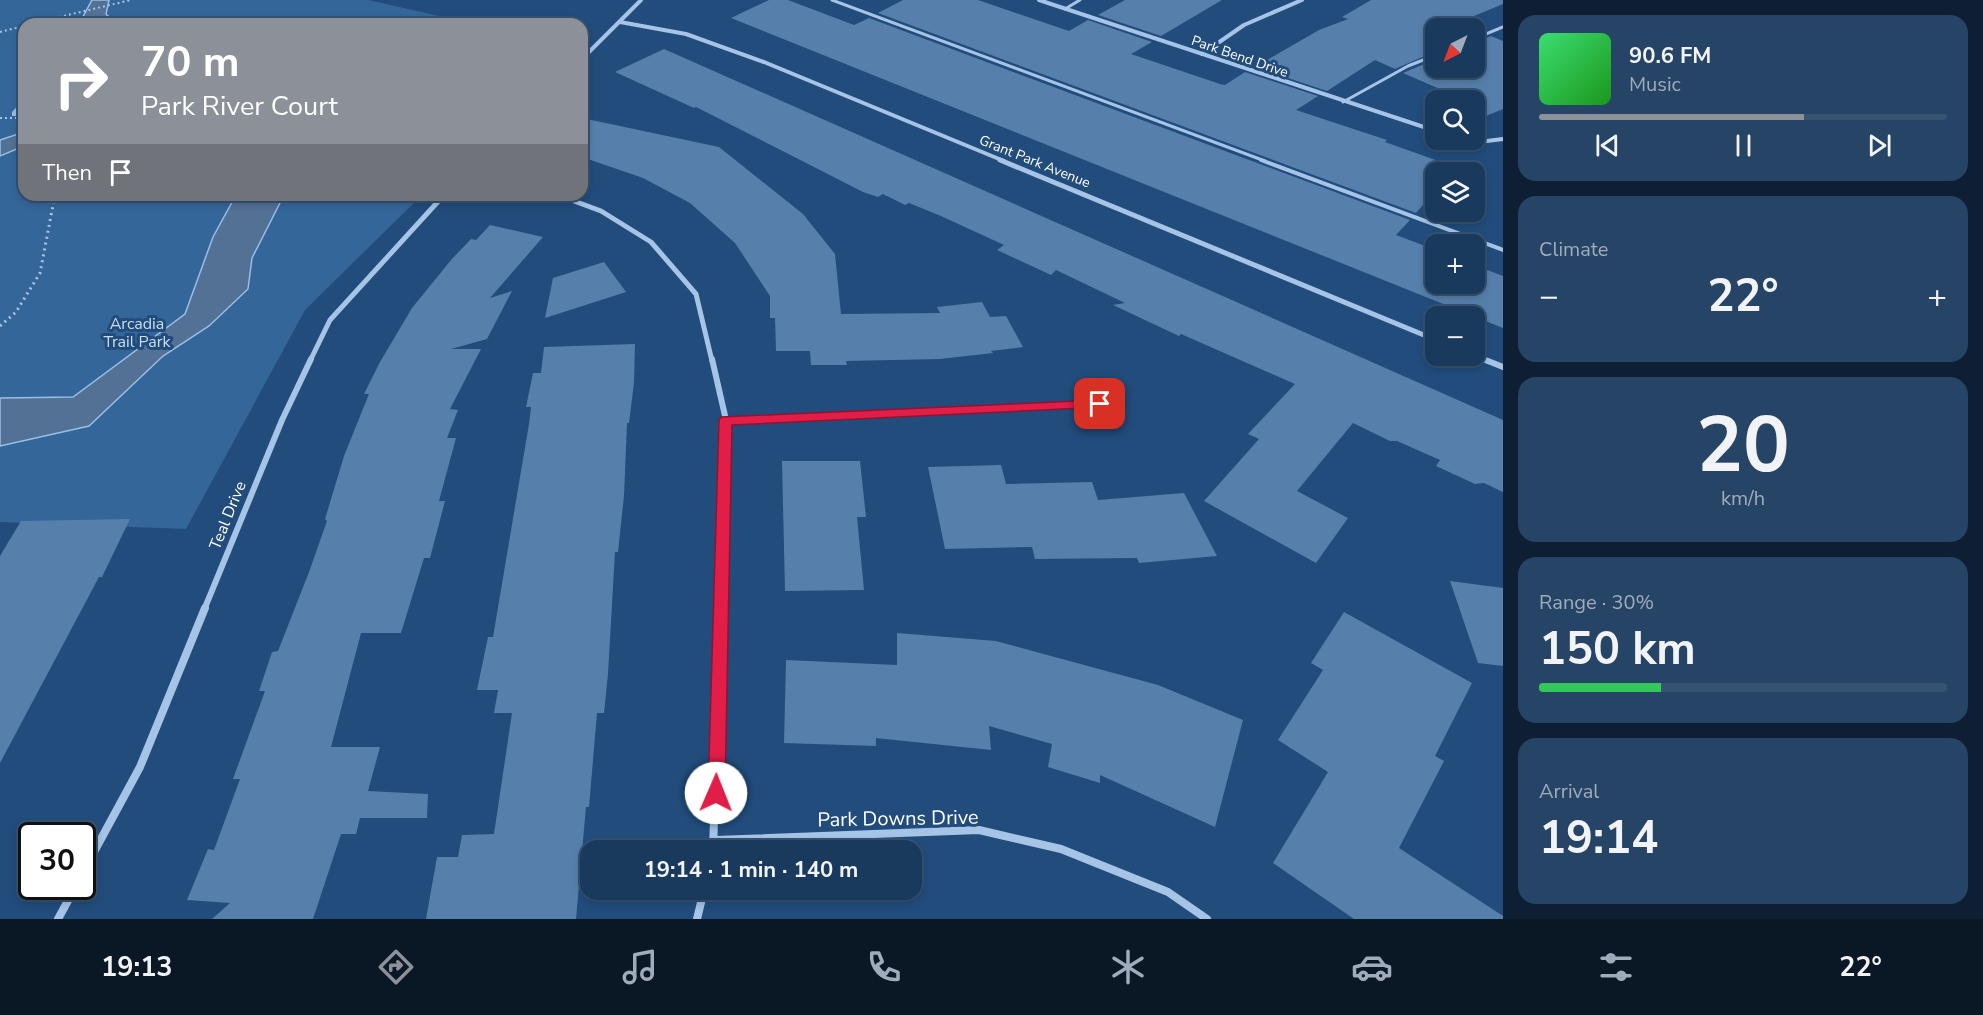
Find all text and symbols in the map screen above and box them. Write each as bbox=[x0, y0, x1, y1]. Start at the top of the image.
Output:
north arrow bbox=[1425, 18, 1485, 78]
map controls bbox=[1425, 18, 1485, 366]
street label: Park Bend Drive bbox=[1189, 31, 1291, 82]
text: 70 m bbox=[141, 34, 240, 91]
text: 90.6 FM bbox=[1629, 41, 1711, 71]
icon: right bbox=[42, 42, 120, 120]
text: Music bbox=[1629, 71, 1681, 98]
text: Park River Court bbox=[141, 88, 338, 125]
button: search bbox=[1425, 90, 1485, 150]
icon: previous bbox=[1591, 129, 1624, 162]
icon: pause bbox=[1727, 129, 1760, 162]
icon: next bbox=[1863, 129, 1896, 162]
street label: Grant Park Avenue bbox=[976, 131, 1093, 192]
icon: arrive bbox=[104, 156, 137, 189]
text: Then bbox=[42, 158, 92, 188]
button: layers bbox=[1425, 162, 1485, 222]
button: + bbox=[1425, 234, 1485, 294]
text: Climate bbox=[1539, 236, 1608, 263]
text: 22° bbox=[1707, 266, 1779, 327]
text: − bbox=[1539, 274, 1559, 319]
text: + bbox=[1927, 274, 1947, 319]
button: − bbox=[1425, 306, 1485, 366]
park label: Arcadia Trail Park bbox=[103, 313, 172, 353]
pin bbox=[1074, 378, 1125, 429]
icon: arrive bbox=[1083, 387, 1116, 420]
text: 20 bbox=[1696, 392, 1790, 499]
street label: Teal Drive bbox=[204, 478, 252, 553]
text: km/h bbox=[1721, 485, 1765, 512]
text: Range · 30% bbox=[1539, 589, 1654, 616]
text: 150 km bbox=[1539, 619, 1696, 680]
position arrow bbox=[684, 761, 748, 825]
text: Arrival bbox=[1539, 778, 1599, 805]
street label: Park Downs Drive bbox=[817, 804, 979, 833]
text: 19:14 bbox=[1539, 808, 1658, 869]
speed limit sign: 30 bbox=[18, 822, 96, 900]
text: 19:14 · 1 min · 140 m bbox=[644, 855, 858, 885]
icon: directions bbox=[375, 946, 417, 988]
icon: music bbox=[619, 946, 661, 988]
icon: phone bbox=[863, 946, 905, 988]
icon: climate bbox=[1107, 946, 1149, 988]
icon: car bbox=[1351, 946, 1393, 988]
icon: filters bbox=[1595, 946, 1637, 988]
text: 19:13 bbox=[101, 949, 173, 986]
text: 22° bbox=[1839, 949, 1882, 986]

